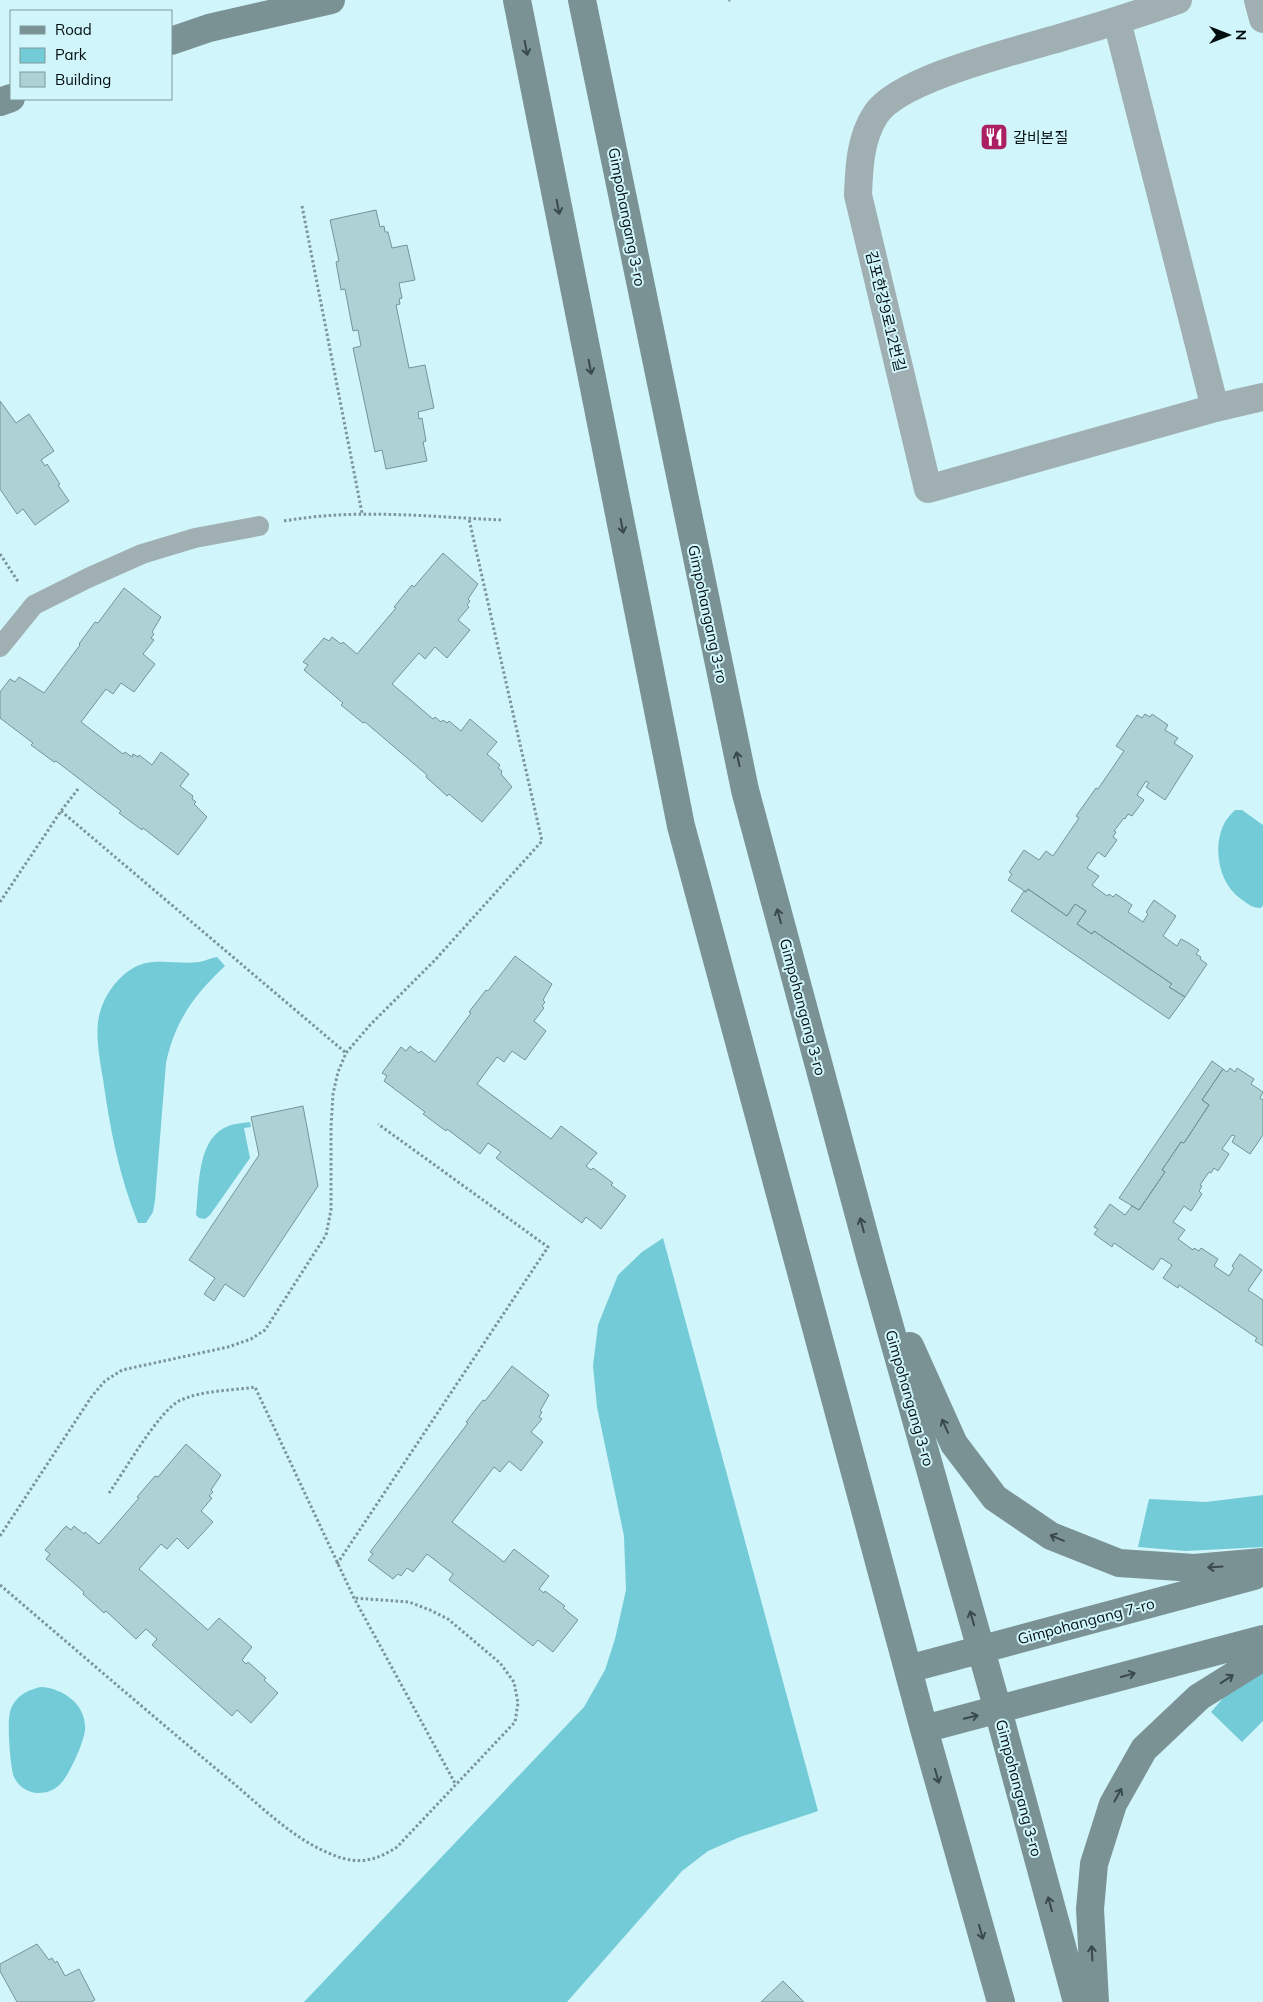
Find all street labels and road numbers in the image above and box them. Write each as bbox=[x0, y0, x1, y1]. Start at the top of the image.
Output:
street label: Gimpohangang 3-ro bbox=[604, 146, 650, 288]
street label: 김포한강9로12번길 bbox=[862, 249, 910, 373]
street label: Gimpohangang 3-ro bbox=[684, 543, 732, 685]
street label: Gimpohangang 3-ro bbox=[776, 936, 830, 1078]
street label: Gimpohangang 3-ro bbox=[881, 1328, 939, 1468]
street label: Gimpohangang 7-ro bbox=[1015, 1594, 1157, 1648]
street label: Gimpohangang 3-ro bbox=[992, 1717, 1046, 1859]

